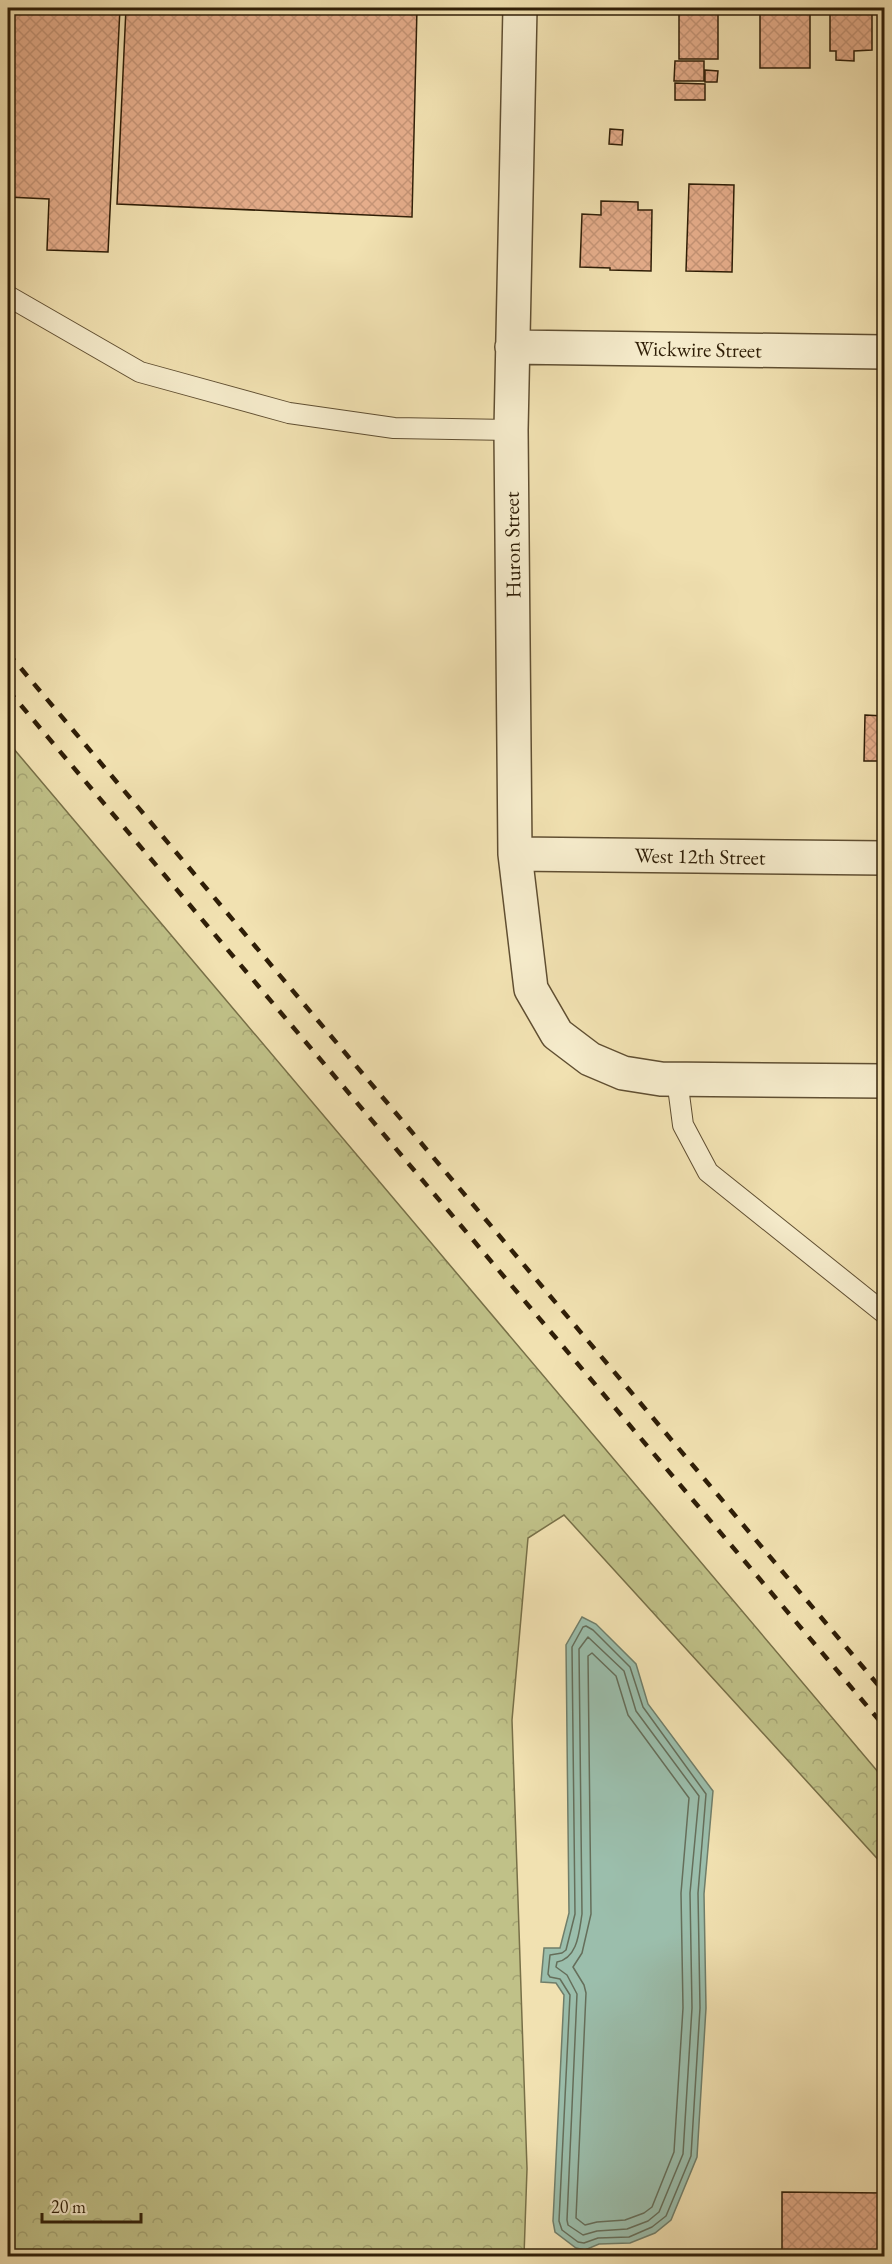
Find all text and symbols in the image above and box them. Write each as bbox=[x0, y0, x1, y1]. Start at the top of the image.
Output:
street label: Wickwire Street bbox=[634, 334, 762, 364]
street label: Huron Street bbox=[498, 491, 526, 599]
street label: West 12th Street bbox=[634, 841, 766, 871]
scale bar bbox=[42, 2186, 141, 2224]
text: 20 m bbox=[51, 2195, 86, 2218]

